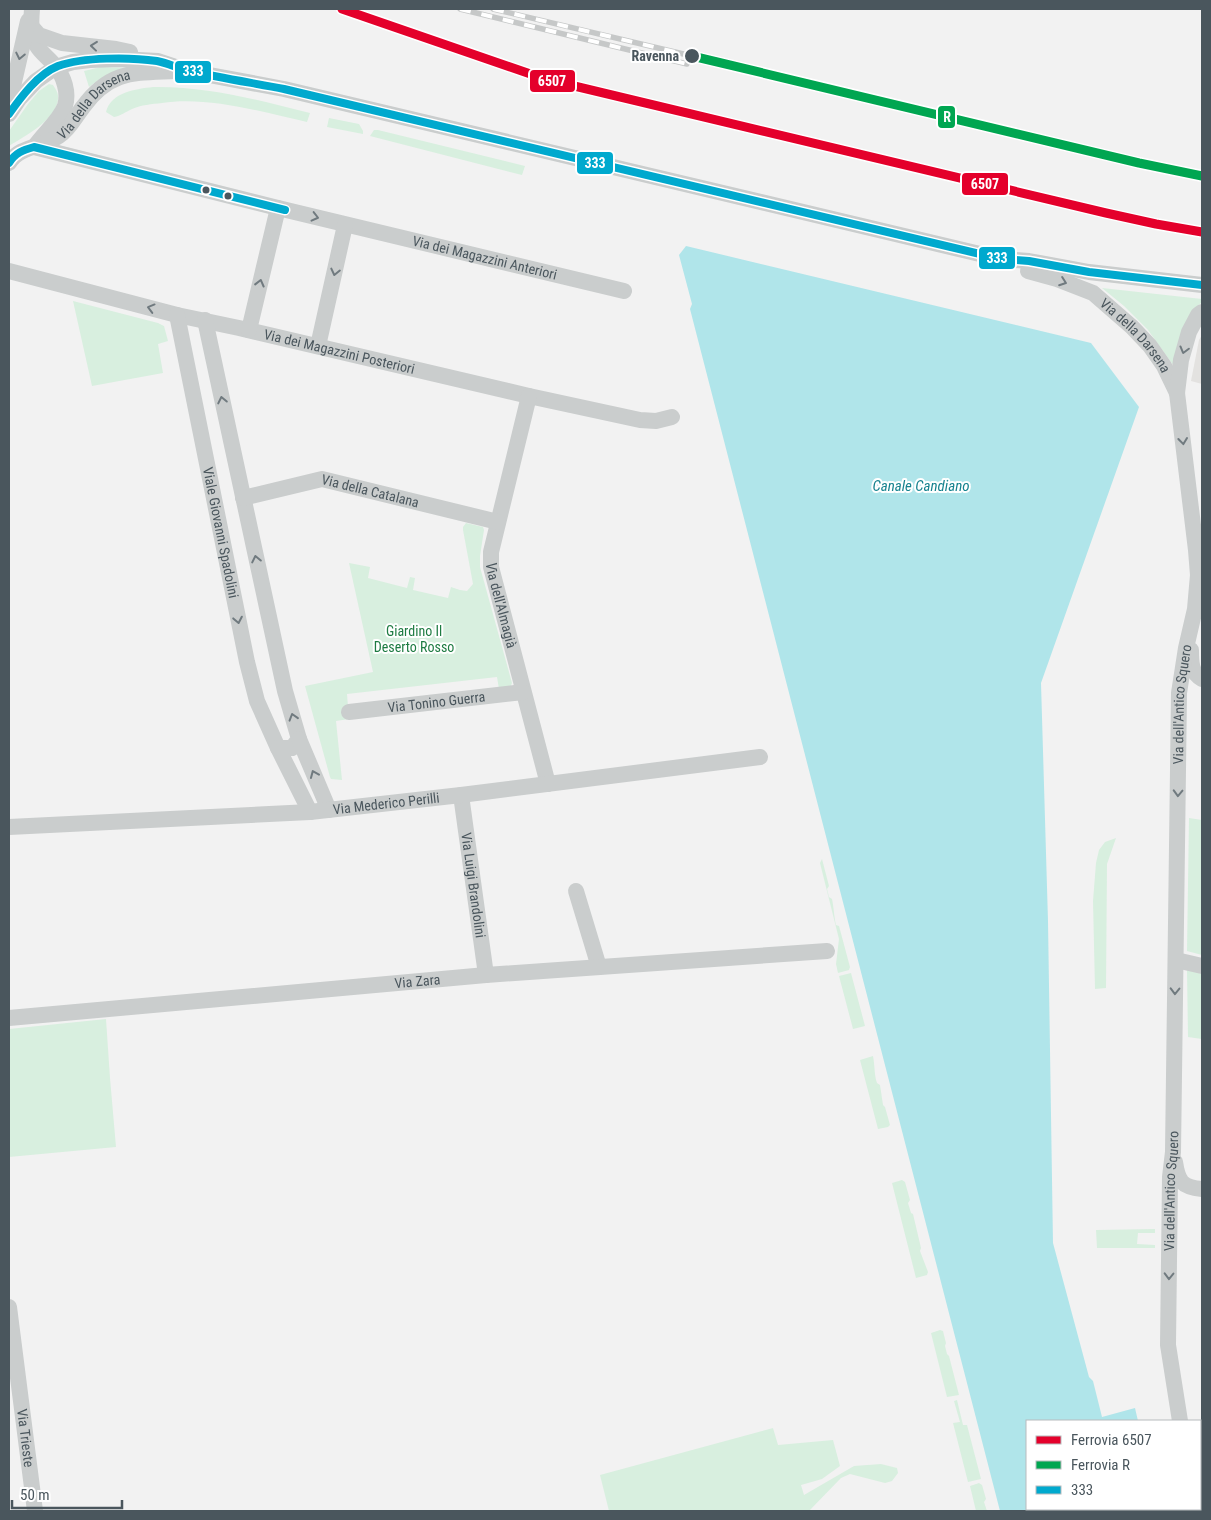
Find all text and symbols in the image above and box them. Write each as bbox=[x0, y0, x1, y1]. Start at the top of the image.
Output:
one-way arrow bbox=[90, 41, 98, 52]
marker: Ravenna bbox=[683, 47, 701, 65]
place label: Ravenna bbox=[631, 48, 679, 64]
one-way arrow bbox=[15, 52, 25, 61]
line badge: 333 bbox=[174, 60, 212, 84]
text: 333 bbox=[182, 63, 204, 79]
street label: Via della Darsena bbox=[54, 67, 132, 142]
line badge: 6507 bbox=[529, 69, 576, 93]
text: 6507 bbox=[538, 73, 566, 89]
line badge: R bbox=[937, 105, 956, 129]
text: R bbox=[943, 109, 951, 125]
line badge: 333 bbox=[576, 151, 614, 175]
text: 333 bbox=[584, 155, 606, 171]
line badge: 6507 bbox=[961, 172, 1009, 196]
text: 6507 bbox=[971, 176, 999, 192]
unlabelled marker bbox=[201, 185, 211, 195]
unlabelled marker bbox=[223, 191, 233, 201]
one-way arrow bbox=[311, 211, 320, 222]
street label: Via dei Magazzini Anteriori bbox=[411, 233, 559, 283]
line badge: 333 bbox=[978, 246, 1016, 270]
text: 333 bbox=[986, 250, 1008, 266]
one-way arrow bbox=[330, 268, 341, 277]
one-way arrow bbox=[1058, 276, 1067, 286]
one-way arrow bbox=[254, 278, 265, 287]
street label: Via della Darsena bbox=[1097, 295, 1174, 375]
one-way arrow bbox=[147, 303, 155, 313]
street label: Via dei Magazzini Posteriori bbox=[262, 326, 416, 377]
one-way arrow bbox=[1179, 345, 1189, 353]
one-way arrow bbox=[218, 395, 228, 404]
one-way arrow bbox=[1177, 437, 1188, 445]
street label: Viale Giovanni Spadolini bbox=[200, 466, 242, 599]
street label: Via della Catalana bbox=[320, 471, 421, 510]
water label: Canale Candiano bbox=[873, 477, 969, 495]
one-way arrow bbox=[251, 554, 262, 563]
street label: Via dell'Almagià bbox=[483, 562, 520, 650]
one-way arrow bbox=[233, 616, 243, 624]
park label: Giardino Il Deserto Rosso bbox=[374, 623, 454, 655]
street label: Via dell'Antico Squero bbox=[1170, 643, 1194, 764]
street label: Via Tonino Guerra bbox=[387, 688, 486, 715]
one-way arrow bbox=[288, 713, 298, 722]
one-way arrow bbox=[310, 770, 321, 779]
street label: Via Mederico Perilli bbox=[332, 789, 440, 817]
one-way arrow bbox=[1173, 790, 1183, 797]
street label: Via Luigi Brandolini bbox=[458, 831, 489, 939]
street label: Via Zara bbox=[394, 971, 441, 991]
one-way arrow bbox=[1170, 987, 1180, 995]
street label: Via dell'Antico Squero bbox=[1161, 1131, 1181, 1251]
one-way arrow bbox=[1164, 1272, 1174, 1280]
street label: Via Trieste bbox=[14, 1408, 37, 1468]
legend bbox=[1026, 1420, 1201, 1510]
text: Ferrovia 6507 bbox=[1071, 1431, 1152, 1449]
text: Ferrovia R bbox=[1071, 1456, 1130, 1474]
scale bar bbox=[12, 1478, 122, 1510]
text: 333 bbox=[1071, 1481, 1093, 1499]
text: 50 m bbox=[20, 1486, 50, 1504]

